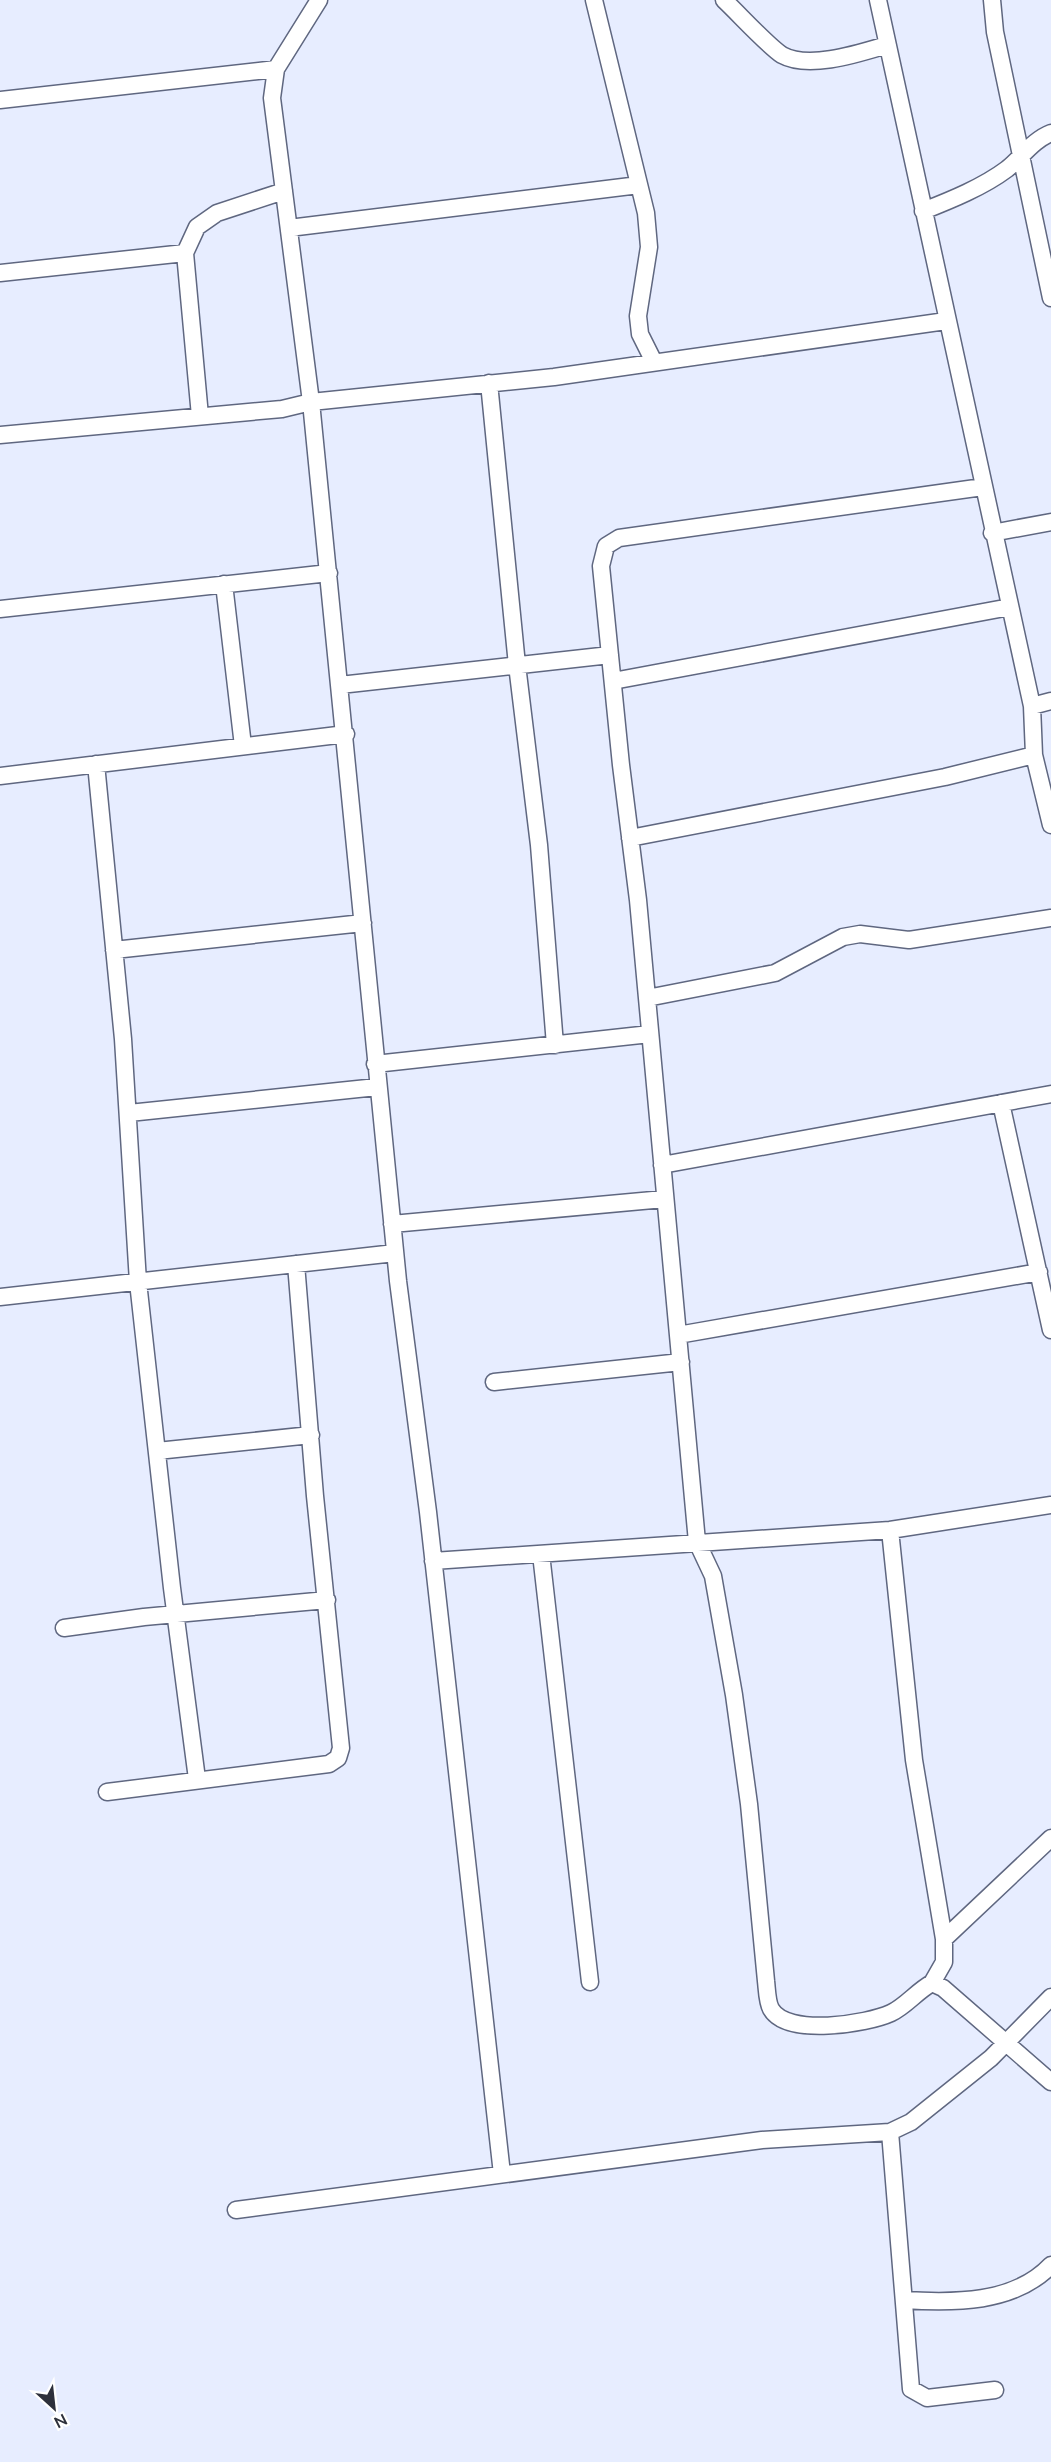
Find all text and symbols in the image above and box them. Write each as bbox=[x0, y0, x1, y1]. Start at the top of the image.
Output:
north arrow bbox=[24, 2378, 84, 2438]
text: N bbox=[51, 2410, 71, 2433]

